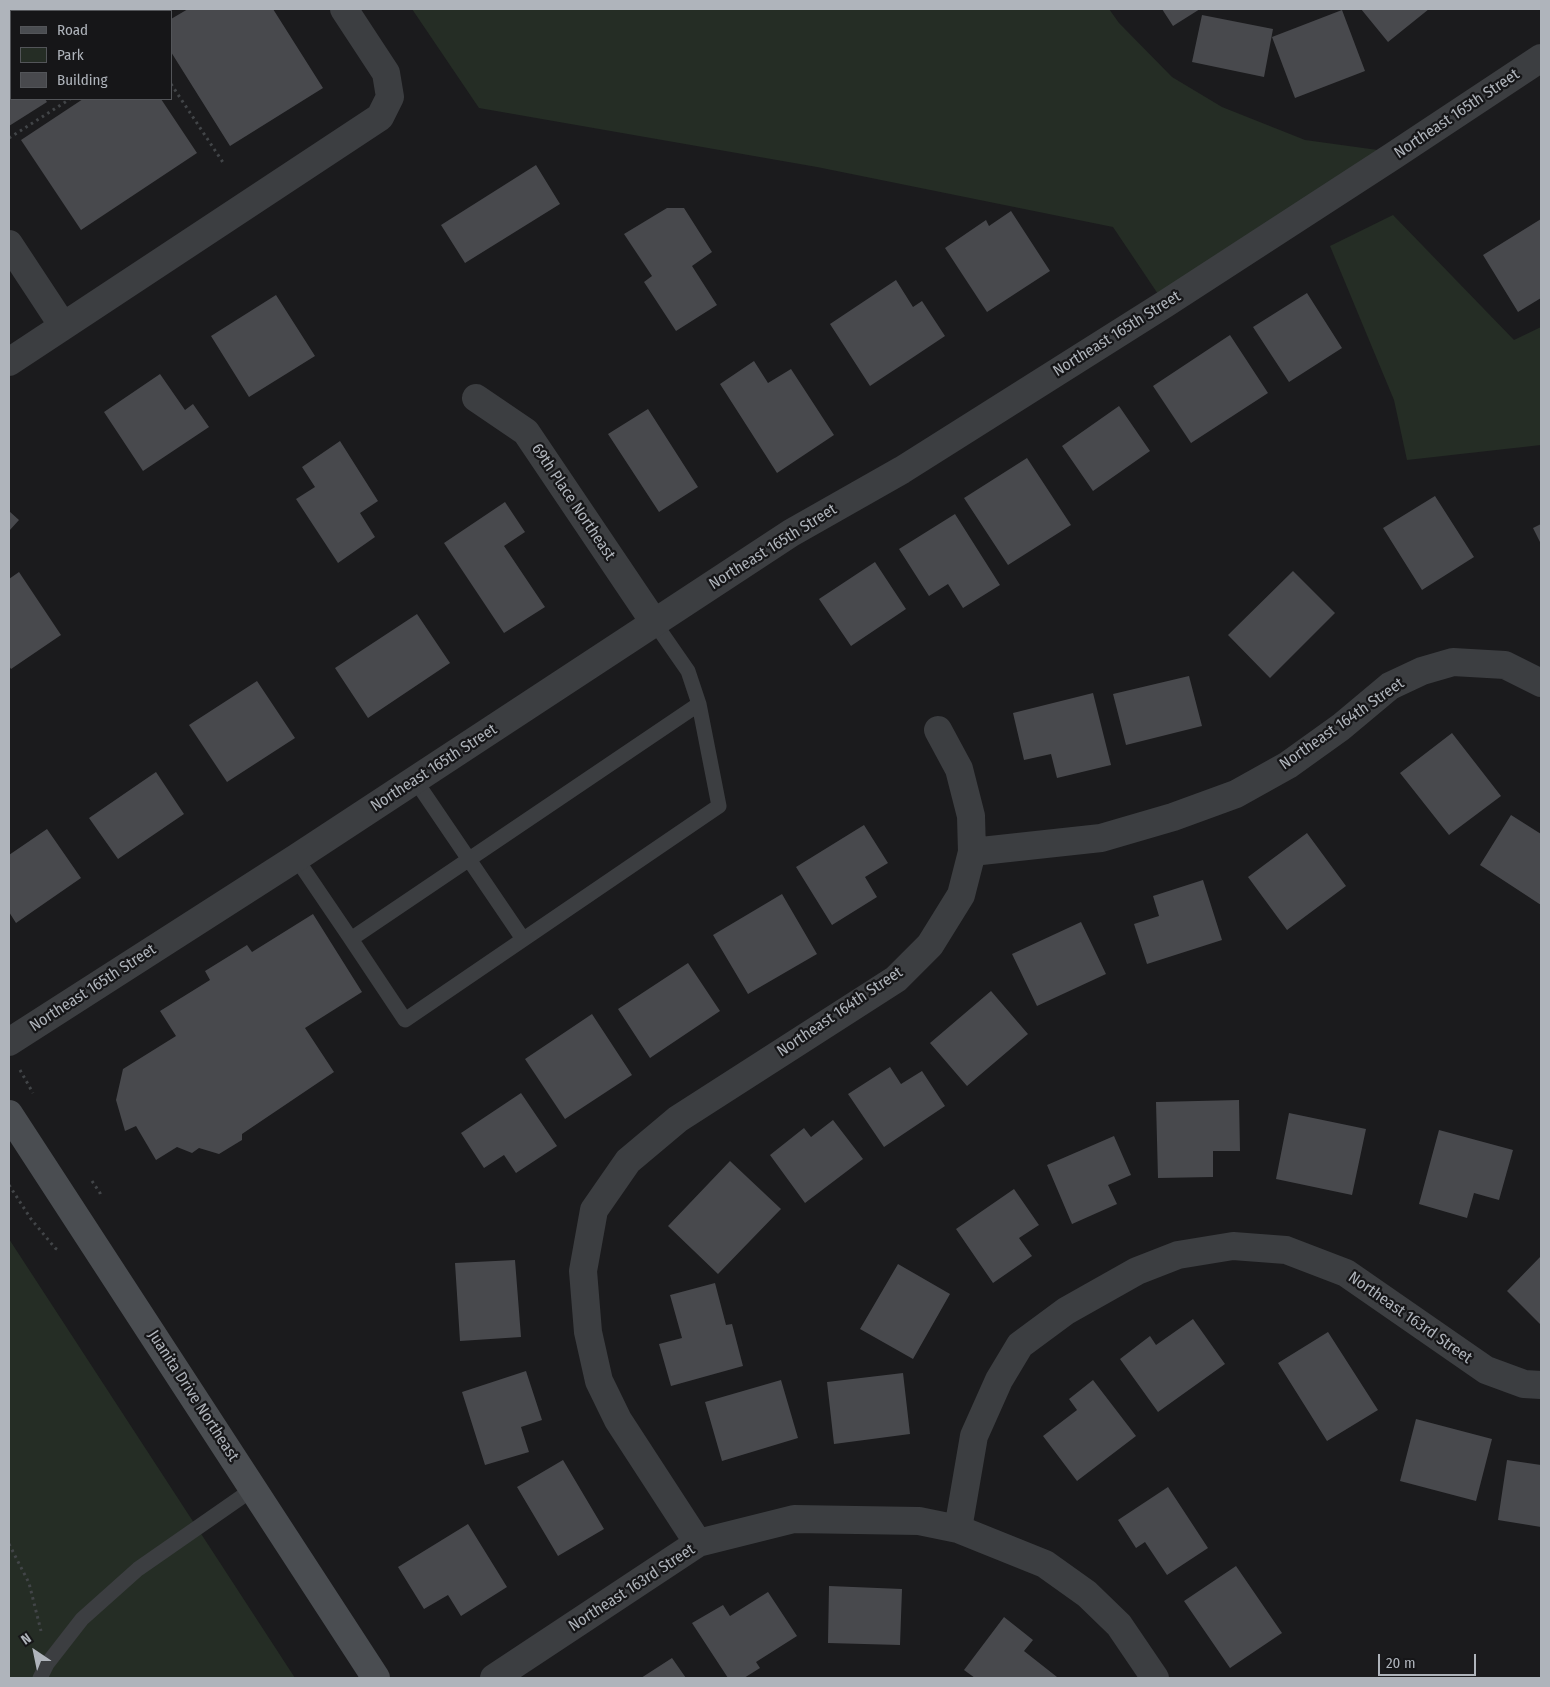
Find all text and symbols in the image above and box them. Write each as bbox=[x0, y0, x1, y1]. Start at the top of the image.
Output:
legend bbox=[10, 10, 172, 100]
text: Road bbox=[57, 21, 88, 39]
text: Park bbox=[57, 46, 84, 64]
street label: Northeast 165th Street bbox=[1391, 65, 1523, 163]
text: Building bbox=[57, 71, 108, 89]
street label: Northeast 165th Street bbox=[1050, 287, 1184, 381]
street label: 69th Place Northeast bbox=[527, 440, 619, 564]
street label: Northeast 165th Street bbox=[706, 500, 840, 594]
street label: Northeast 164th Street bbox=[1276, 674, 1408, 774]
street label: Northeast 165th Street bbox=[367, 720, 501, 816]
street label: Northeast 165th Street bbox=[26, 940, 160, 1036]
street label: Northeast 164th Street bbox=[774, 963, 906, 1061]
street label: Northeast 163rd Street bbox=[1344, 1268, 1476, 1368]
street label: Juanita Drive Northeast bbox=[143, 1327, 243, 1465]
street label: Northeast 163rd Street bbox=[565, 1540, 699, 1636]
north arrow bbox=[10, 1627, 60, 1677]
text: N bbox=[18, 1630, 35, 1649]
scale bar bbox=[1380, 1644, 1478, 1676]
text: 20 m bbox=[1386, 1654, 1416, 1672]

